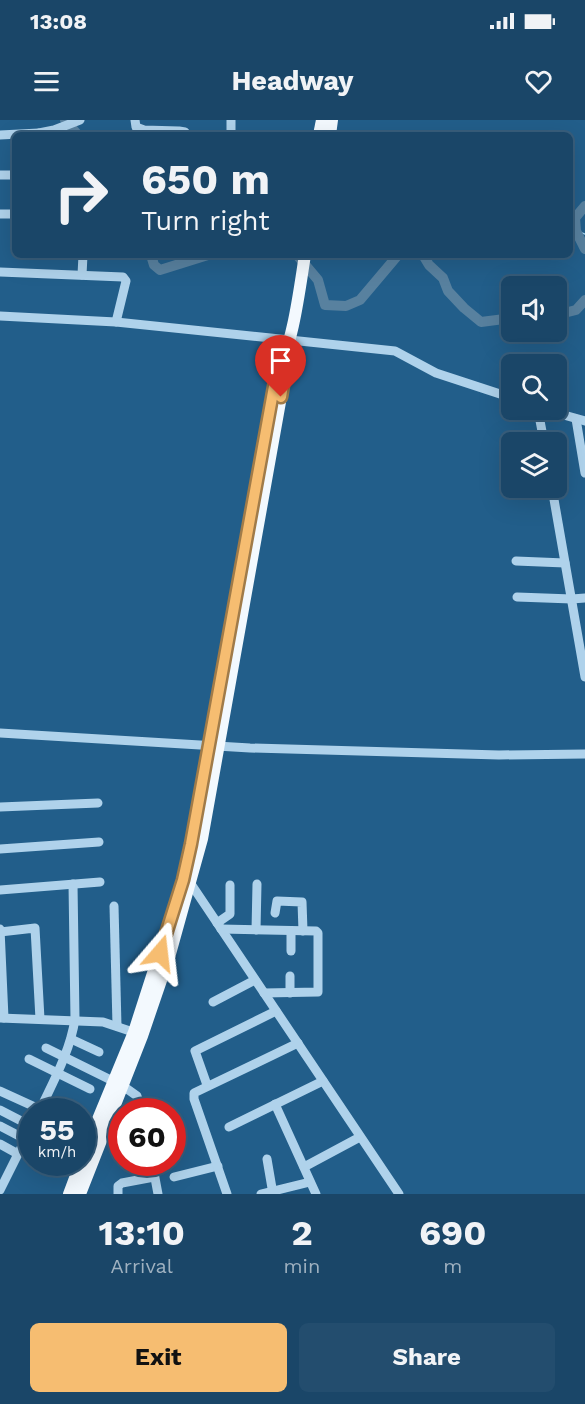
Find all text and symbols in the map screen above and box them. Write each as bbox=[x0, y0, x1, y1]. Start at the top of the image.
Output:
text: 13:08 bbox=[30, 9, 87, 34]
icon: menu bbox=[30, 65, 63, 98]
text: Headway bbox=[231, 65, 354, 97]
icon: heart bbox=[522, 65, 555, 98]
text: 650 m bbox=[141, 155, 270, 204]
icon: right bbox=[42, 156, 120, 234]
text: Turn right bbox=[141, 205, 270, 237]
map controls bbox=[501, 276, 567, 498]
button: sound bbox=[501, 276, 567, 342]
pin bbox=[255, 335, 306, 397]
icon: arrive bbox=[264, 344, 297, 377]
button: search bbox=[501, 354, 567, 420]
button: layers bbox=[501, 432, 567, 498]
position arrow bbox=[128, 921, 192, 985]
speed limit sign: 60 bbox=[108, 1098, 186, 1176]
text: 55 bbox=[40, 1112, 74, 1147]
text: km/h bbox=[38, 1143, 76, 1161]
text: 13:10 bbox=[99, 1212, 185, 1254]
text: 2 bbox=[291, 1212, 313, 1254]
text: 690 bbox=[419, 1212, 486, 1254]
text: Arrival bbox=[111, 1254, 173, 1278]
text: min bbox=[284, 1254, 320, 1278]
text: m bbox=[443, 1254, 462, 1278]
button: Exit bbox=[30, 1323, 287, 1392]
button: Share bbox=[299, 1323, 555, 1392]

